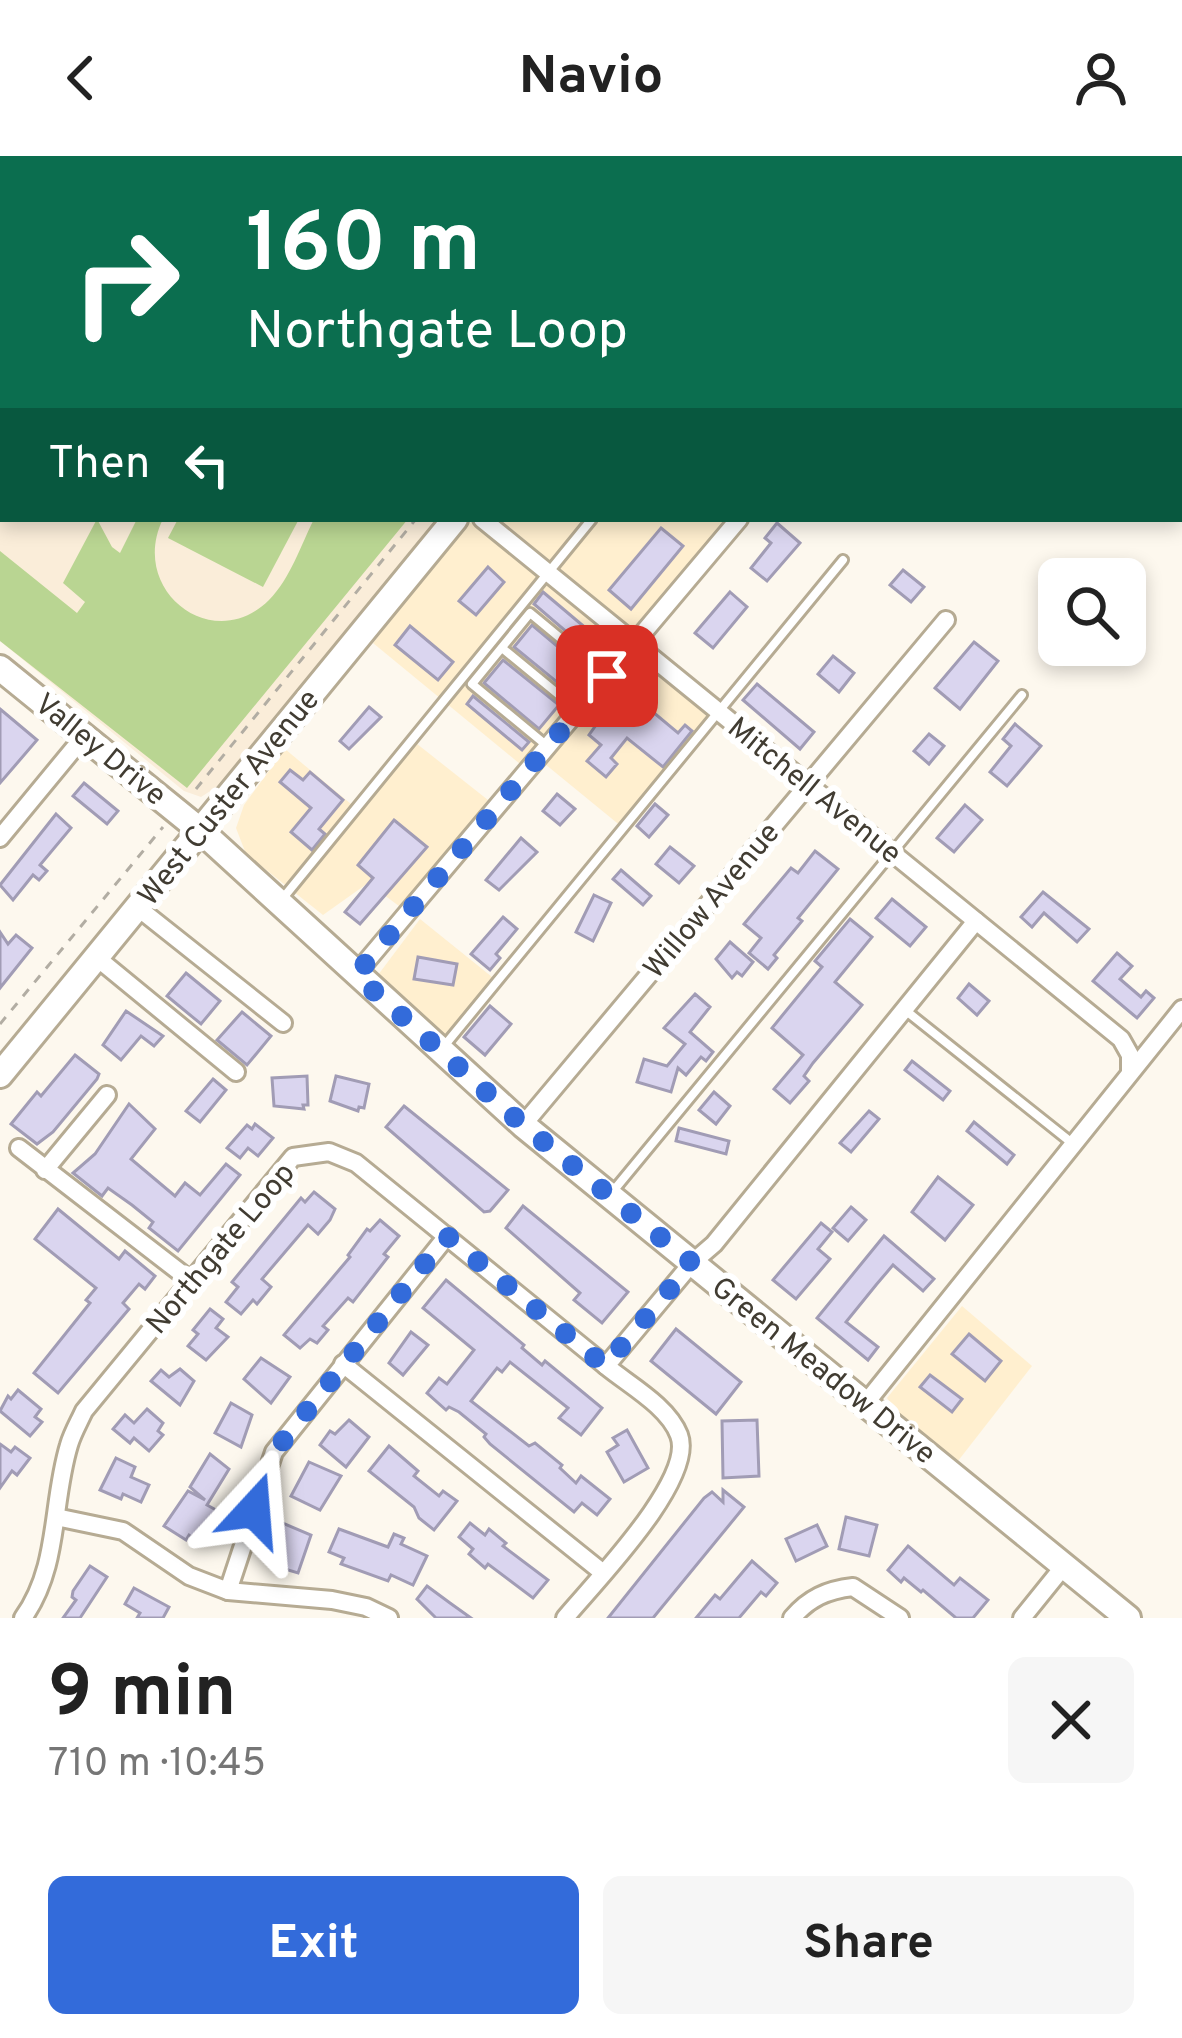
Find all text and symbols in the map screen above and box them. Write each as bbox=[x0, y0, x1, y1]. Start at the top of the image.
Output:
text: Navio bbox=[519, 44, 663, 113]
icon: back bbox=[48, 45, 114, 111]
icon: person bbox=[1068, 45, 1134, 111]
text: 160 m bbox=[246, 195, 481, 301]
icon: right bbox=[48, 204, 204, 360]
text: Northgate Loop bbox=[246, 299, 628, 368]
icon: left bbox=[174, 432, 240, 498]
text: Then bbox=[48, 437, 150, 494]
map controls bbox=[1038, 558, 1146, 666]
button: search bbox=[1038, 558, 1146, 666]
pin bbox=[556, 625, 658, 727]
icon: arrive bbox=[574, 643, 640, 709]
street label: West Custer Avenue bbox=[131, 683, 329, 914]
street label: Valley Drive bbox=[26, 687, 173, 815]
street label: Mitchell Avenue bbox=[719, 711, 908, 873]
street label: Willow Avenue bbox=[637, 816, 789, 987]
street label: Northgate Loop bbox=[140, 1156, 304, 1343]
street label: Green Meadow Drive bbox=[703, 1270, 942, 1474]
position arrow bbox=[191, 1447, 317, 1573]
text: 9 min bbox=[48, 1650, 236, 1742]
button: close bbox=[1008, 1657, 1134, 1783]
text: 710 m · 10:45 bbox=[48, 1741, 266, 1790]
button: Exit bbox=[48, 1876, 579, 2014]
button: Share bbox=[603, 1876, 1134, 2014]

